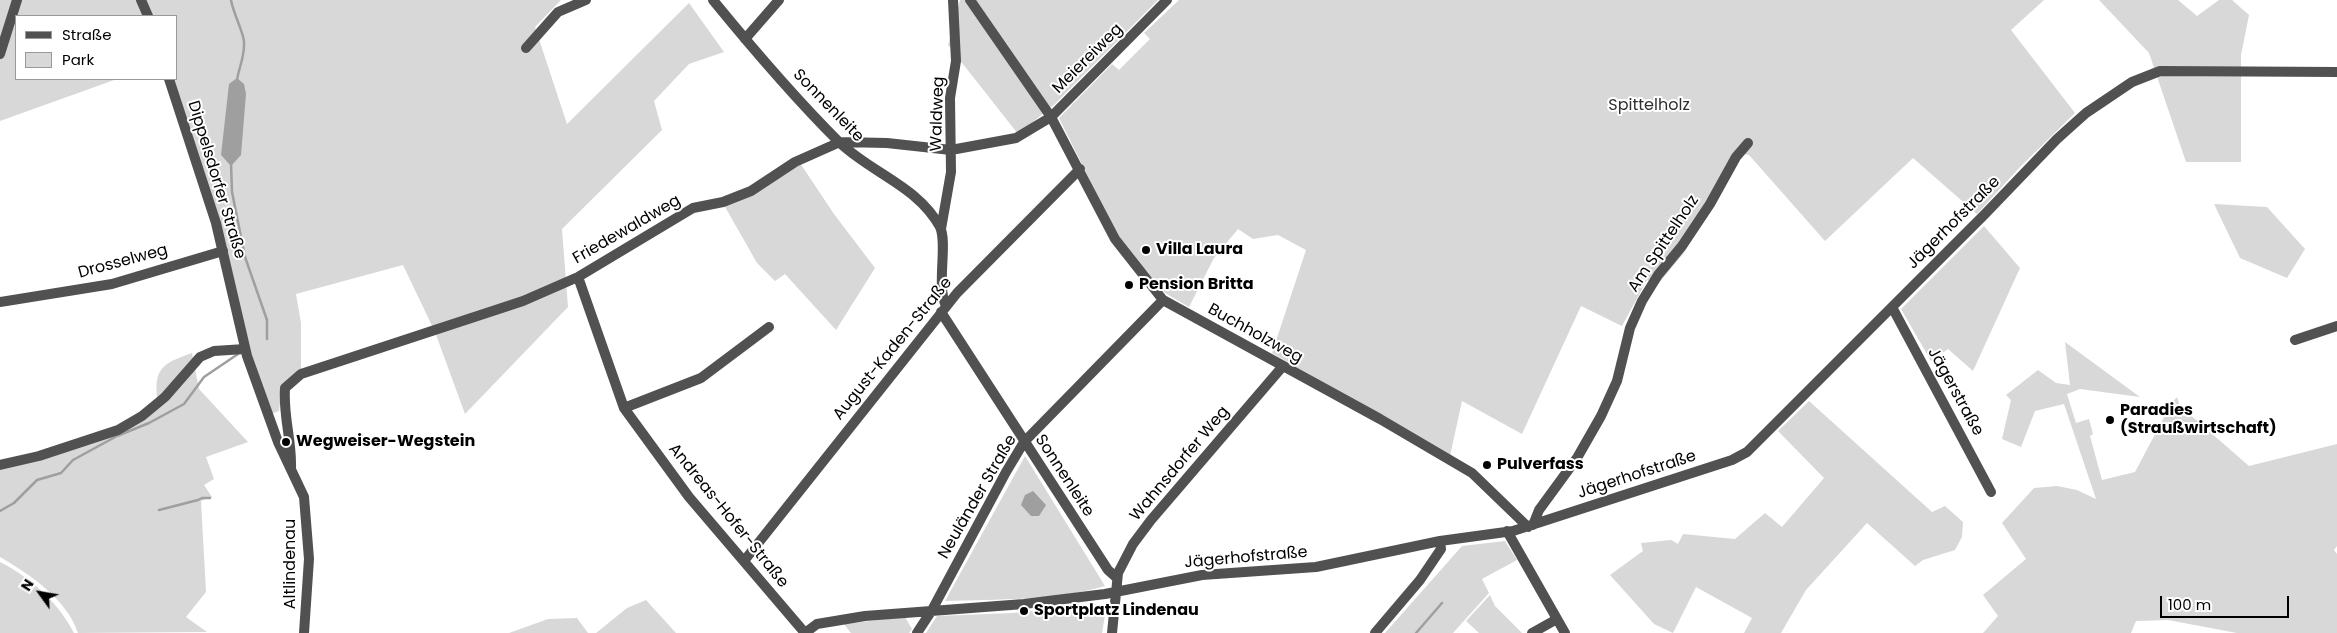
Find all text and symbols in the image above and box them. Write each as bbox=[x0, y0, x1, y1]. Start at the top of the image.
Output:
legend bbox=[15, 15, 178, 80]
street label: Meiereiweg bbox=[1049, 20, 1127, 98]
text: Straße bbox=[62, 24, 112, 45]
text: Park bbox=[62, 49, 94, 70]
street label: Sonnenleite bbox=[789, 66, 867, 146]
street label: Waldweg bbox=[927, 76, 949, 152]
park label: Spittelholz bbox=[1608, 96, 1690, 116]
street label: Dippelsdorfer Straße bbox=[183, 99, 249, 261]
street label: Jägerhofstraße bbox=[1904, 173, 2004, 273]
street label: Friedewaldweg bbox=[570, 191, 684, 269]
street label: Am Spittelholz bbox=[1624, 192, 1704, 296]
place label: Villa Laura bbox=[1156, 240, 1243, 260]
street label: Drosselweg bbox=[76, 241, 170, 283]
marker: Villa Laura bbox=[1140, 244, 1152, 256]
street label: August-Kaden-Straße bbox=[830, 274, 956, 424]
place label: Pension Britta bbox=[1139, 275, 1254, 295]
marker: Pension Britta bbox=[1123, 279, 1135, 291]
street label: Buchholzweg bbox=[1204, 300, 1306, 368]
street label: Jägerstraße bbox=[1923, 345, 1987, 439]
place label: Paradies (Straußwirtschaft) bbox=[2120, 401, 2277, 439]
street label: Wahnsdorfer Weg bbox=[1126, 403, 1234, 525]
marker: Paradies (Straußwirtschaft) bbox=[2104, 414, 2116, 426]
street label: Neuländer Straße bbox=[935, 431, 1021, 563]
street label: Sonnenleite bbox=[1030, 431, 1098, 521]
place label: Wegweiser-Wegstein bbox=[296, 432, 475, 452]
marker: Wegweiser-Wegstein bbox=[280, 436, 292, 448]
street label: Andreas-Hofer-Straße bbox=[664, 440, 792, 592]
street label: Jägerhofstraße bbox=[1575, 447, 1699, 503]
place label: Pulverfass bbox=[1497, 455, 1584, 475]
marker: Pulverfass bbox=[1481, 459, 1493, 471]
street label: Altlindenau bbox=[281, 519, 301, 609]
street label: Jägerhofstraße bbox=[1184, 543, 1308, 573]
north arrow bbox=[15, 568, 65, 618]
text: N bbox=[16, 575, 39, 595]
scale bar bbox=[2162, 586, 2291, 618]
text: 100 m bbox=[2168, 594, 2211, 615]
place label: Sportplatz Lindenau bbox=[1034, 601, 1199, 621]
marker: Sportplatz Lindenau bbox=[1018, 605, 1030, 617]

